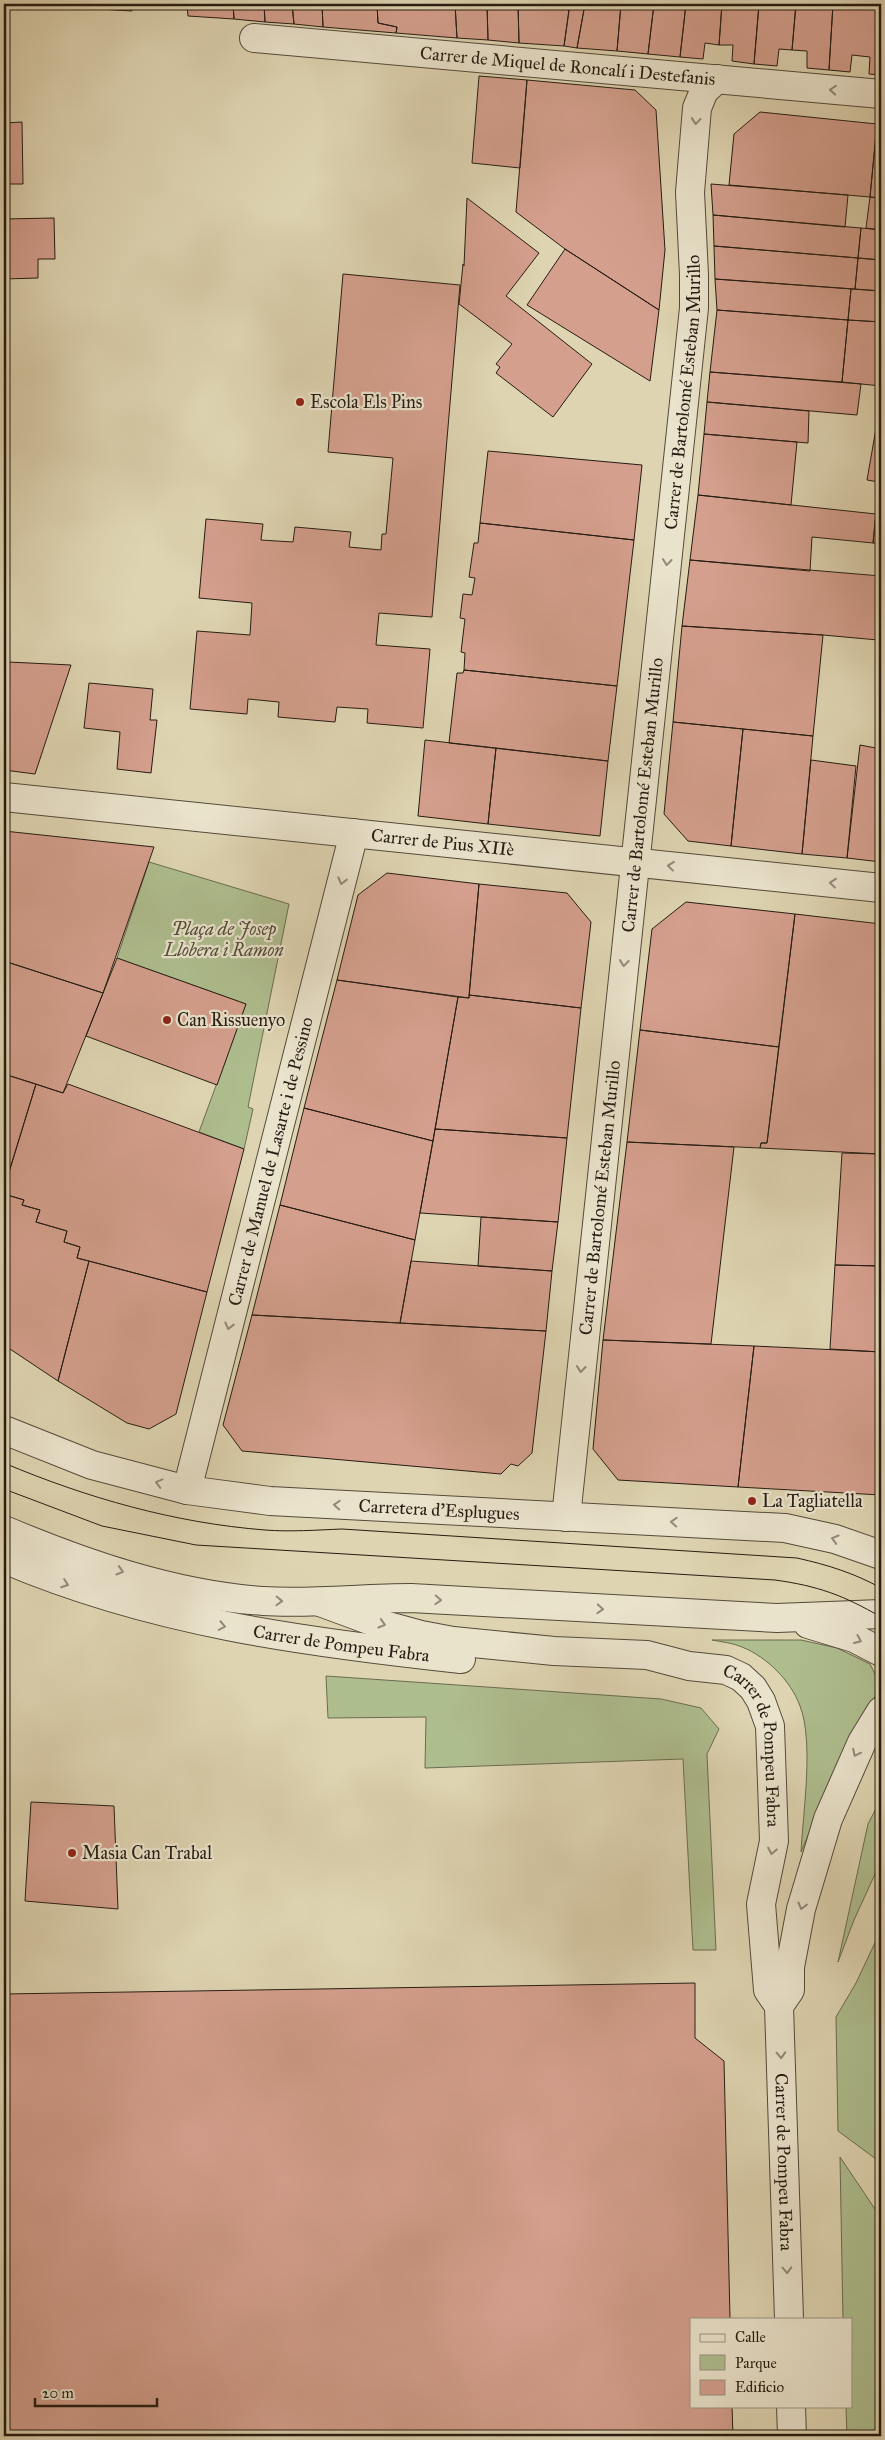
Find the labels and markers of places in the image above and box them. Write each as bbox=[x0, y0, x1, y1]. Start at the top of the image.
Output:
place label: Escola Els Pins bbox=[310, 391, 422, 413]
marker: Escola Els Pins bbox=[294, 396, 306, 408]
place label: Can Rissuenyo bbox=[177, 1009, 285, 1031]
marker: Can Rissuenyo bbox=[161, 1014, 173, 1026]
place label: La Tagliatella bbox=[762, 1490, 863, 1513]
marker: La Tagliatella bbox=[746, 1495, 758, 1507]
place label: Masia Can Trabal bbox=[82, 1842, 212, 1864]
marker: Masia Can Trabal bbox=[66, 1847, 78, 1859]

